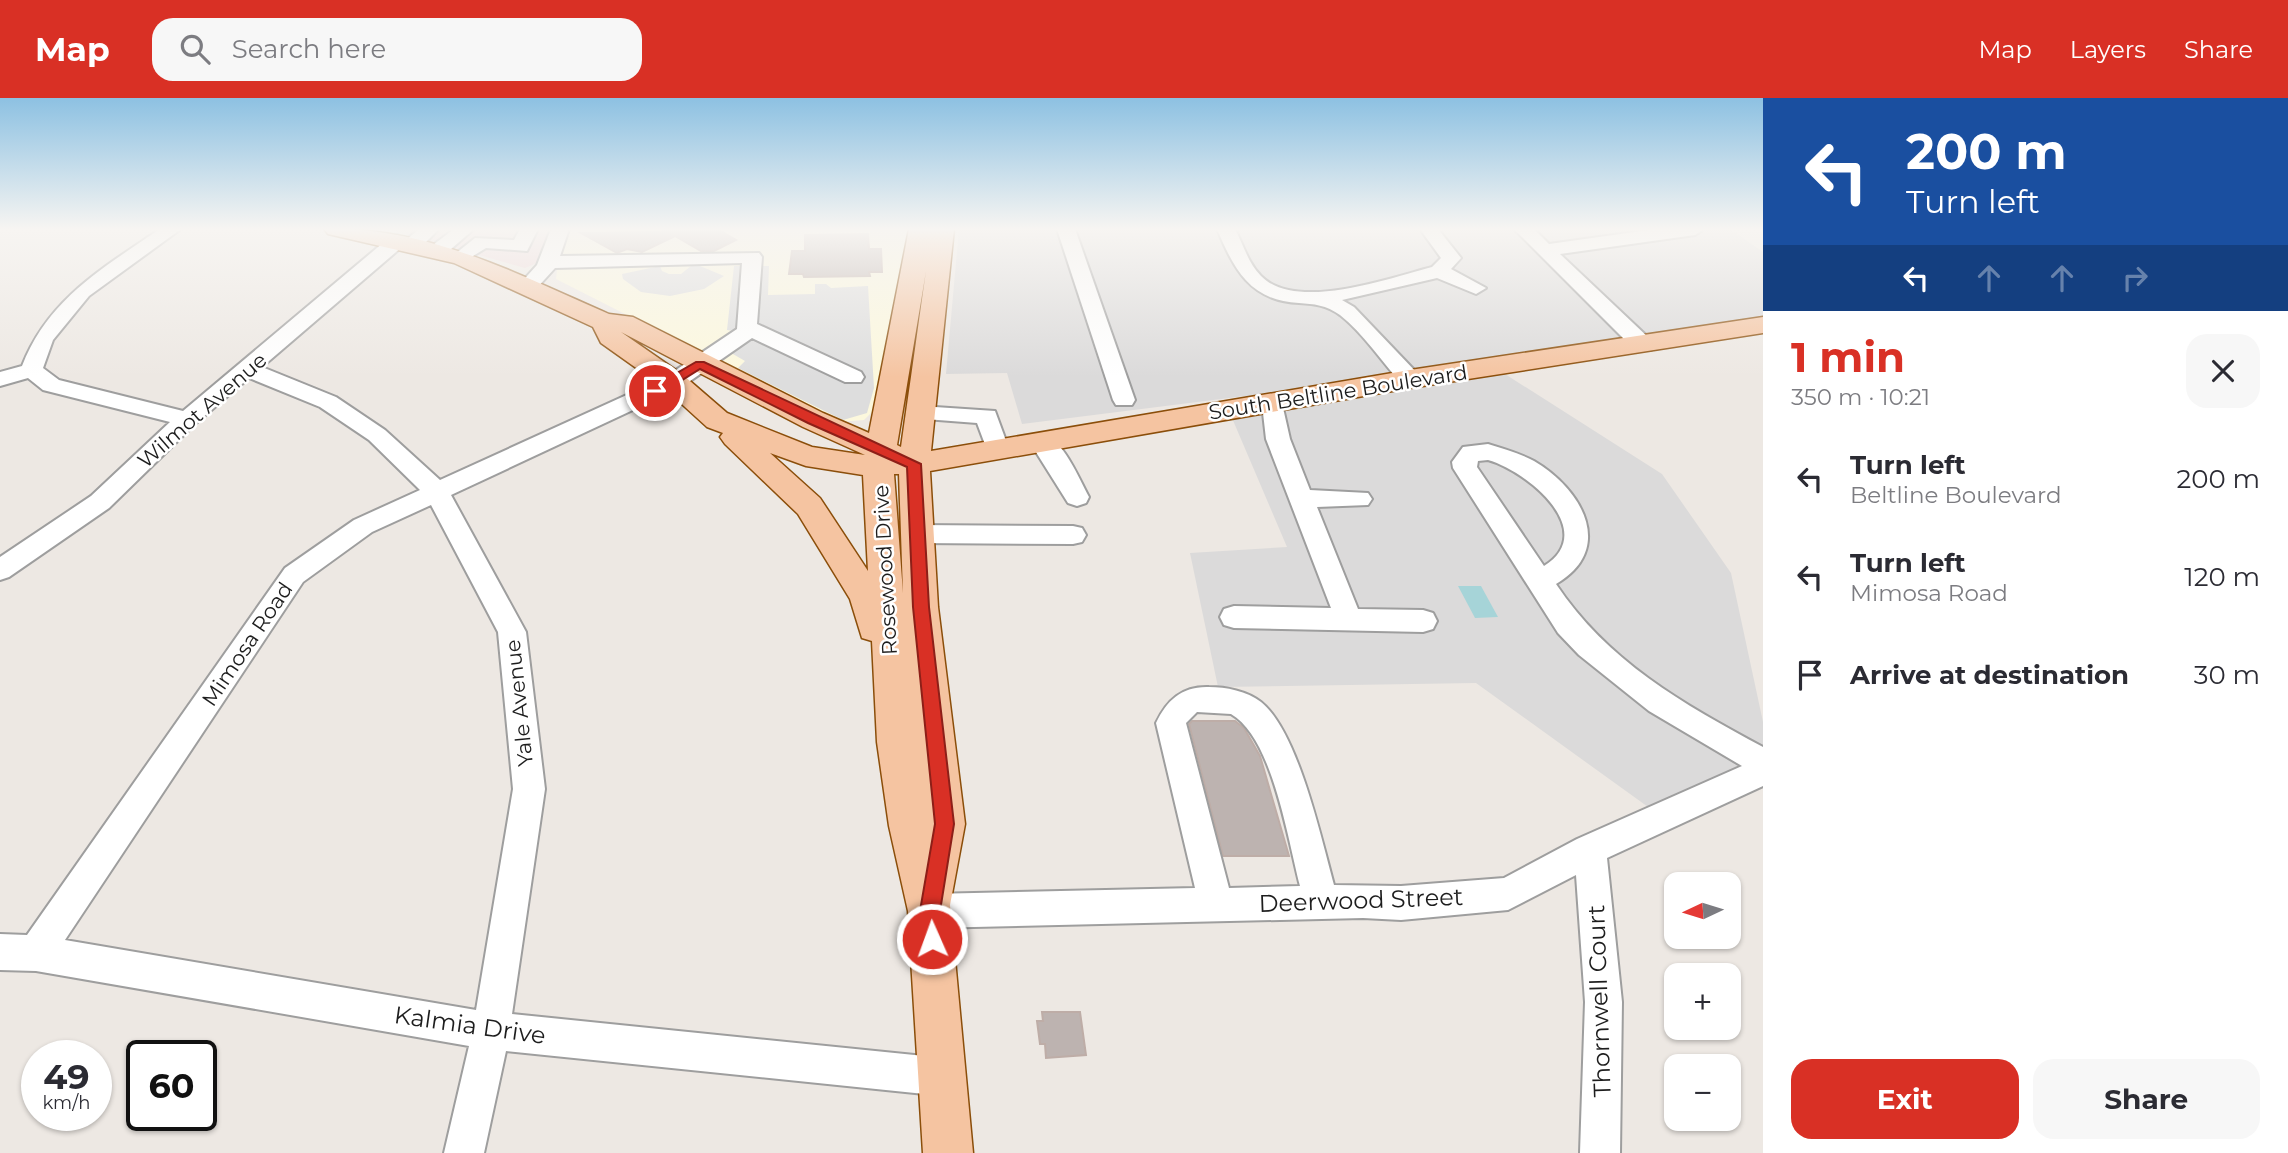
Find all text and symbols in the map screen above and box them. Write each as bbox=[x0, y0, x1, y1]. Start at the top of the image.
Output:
search box bbox=[152, 18, 642, 81]
text: Map bbox=[35, 29, 110, 69]
icon: search bbox=[176, 30, 214, 68]
text: Search here bbox=[232, 33, 386, 65]
text: Map bbox=[1978, 35, 2032, 64]
text: Layers bbox=[2070, 35, 2146, 64]
text: Share bbox=[2184, 35, 2253, 64]
text: 200 m bbox=[1906, 122, 2067, 181]
icon: left bbox=[1791, 126, 1882, 217]
text: Turn left bbox=[1906, 182, 2040, 221]
icon: left bbox=[1897, 259, 1935, 297]
icon: ahead bbox=[1970, 259, 2008, 297]
icon: ahead bbox=[2043, 259, 2081, 297]
icon: right bbox=[2116, 259, 2154, 297]
text: 1 min bbox=[1791, 331, 1905, 383]
button: close bbox=[2186, 334, 2260, 408]
street label: Wilmot Avenue bbox=[132, 347, 272, 473]
street label: South Beltline Boulevard bbox=[1207, 359, 1469, 425]
pin bbox=[625, 361, 685, 421]
icon: arrive bbox=[636, 372, 674, 410]
text: 350 m · 10:21 bbox=[1791, 383, 1930, 411]
text: Turn left bbox=[1850, 449, 1966, 481]
icon: left bbox=[1791, 460, 1829, 498]
text: 200 m bbox=[2176, 463, 2260, 495]
text: Beltline Boulevard bbox=[1850, 481, 2062, 509]
street label: Rosewood Drive bbox=[868, 484, 902, 656]
text: Turn left bbox=[1850, 547, 1966, 579]
icon: left bbox=[1791, 558, 1829, 596]
text: 120 m bbox=[2184, 561, 2260, 593]
street label: Mimosa Road bbox=[196, 577, 298, 711]
text: Mimosa Road bbox=[1850, 579, 2008, 607]
street label: Yale Avenue bbox=[500, 638, 538, 768]
icon: arrive bbox=[1791, 656, 1829, 694]
text: Arrive at destination bbox=[1850, 659, 2129, 691]
text: 30 m bbox=[2194, 659, 2260, 691]
north arrow bbox=[1664, 872, 1741, 948]
map controls bbox=[1664, 872, 1741, 1131]
street label: Deerwood Street bbox=[1258, 882, 1464, 918]
position arrow bbox=[895, 902, 969, 976]
street label: Thornwell Court bbox=[1581, 904, 1617, 1098]
button: + bbox=[1664, 963, 1741, 1040]
street label: Kalmia Drive bbox=[392, 1000, 548, 1050]
speed limit sign: 60 bbox=[126, 1040, 217, 1131]
button: − bbox=[1664, 1054, 1741, 1131]
text: 49 bbox=[43, 1055, 90, 1098]
button: Exit bbox=[1791, 1059, 2019, 1139]
button: Share bbox=[2033, 1059, 2260, 1139]
text: km/h bbox=[42, 1092, 91, 1114]

